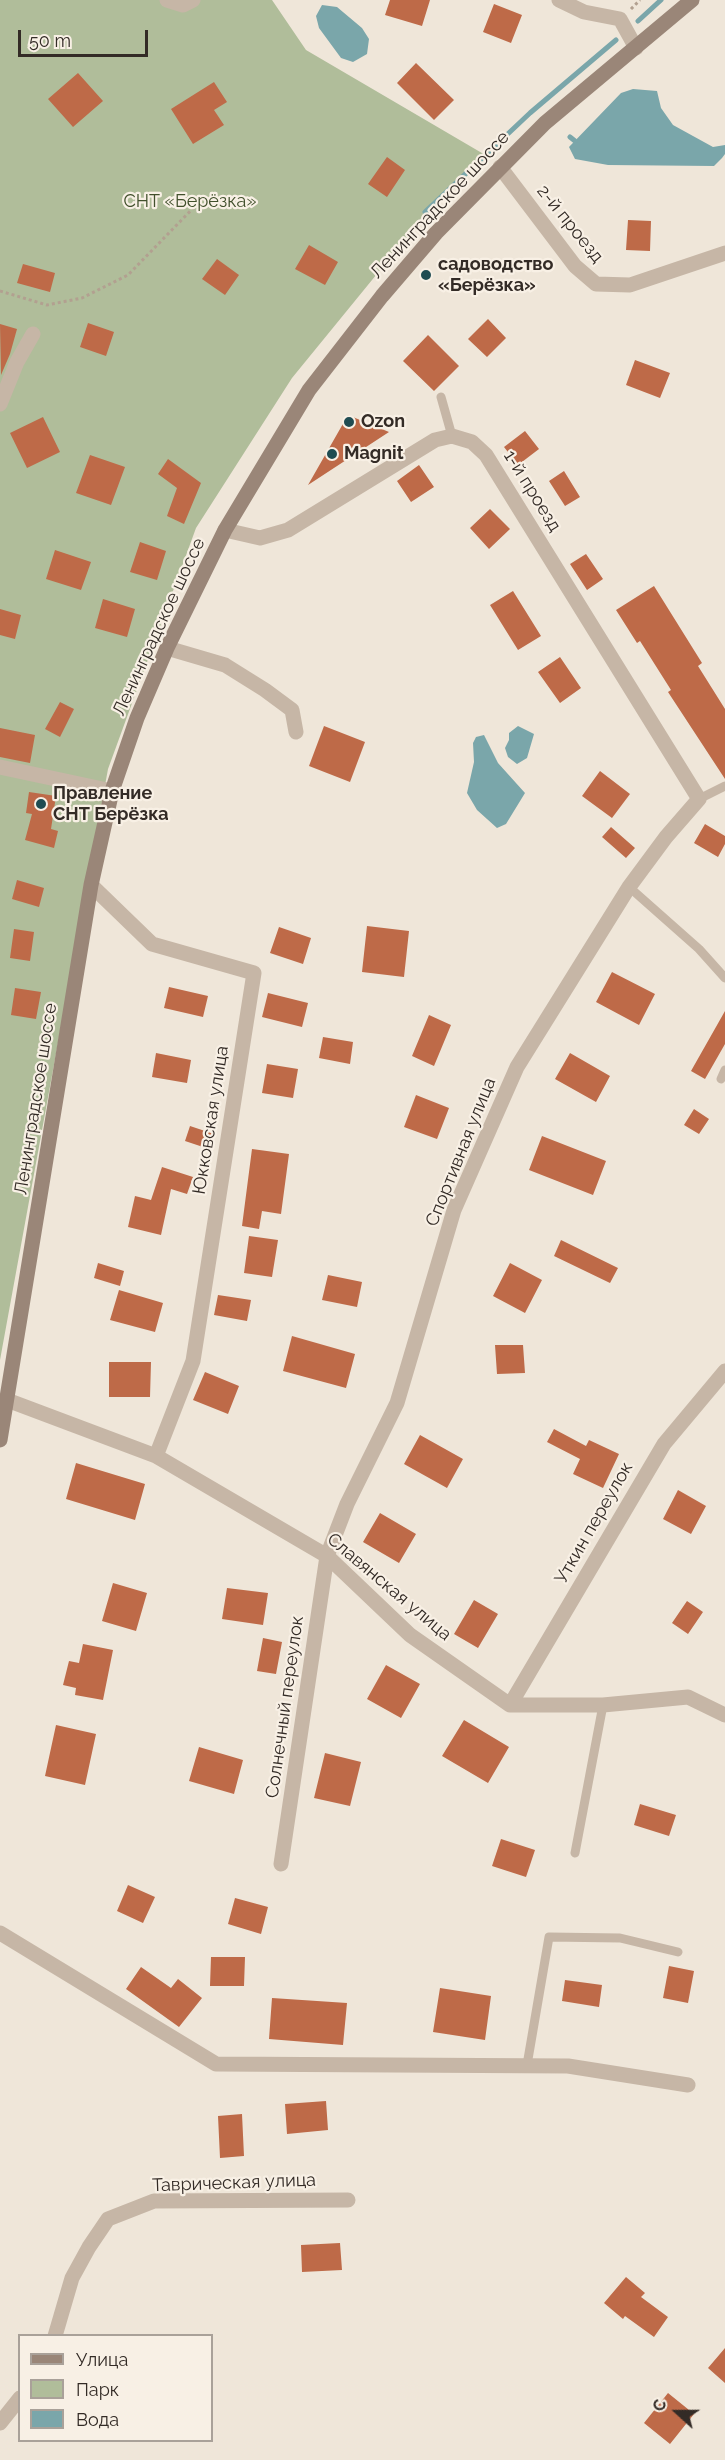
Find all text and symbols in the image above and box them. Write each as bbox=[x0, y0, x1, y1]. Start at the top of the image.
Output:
scale bar bbox=[21, 18, 152, 56]
text: 50 m bbox=[29, 30, 71, 51]
street label: Ленинградское шоссе bbox=[366, 127, 514, 283]
street label: 2-й проезд bbox=[532, 181, 608, 267]
park label: СНТ «Берёзка» bbox=[123, 191, 257, 213]
place label: садоводство «Берёзка» bbox=[438, 254, 553, 296]
marker: садоводство «Берёзка» bbox=[419, 268, 433, 282]
place label: Ozon bbox=[361, 411, 405, 433]
marker: Ozon bbox=[342, 415, 356, 429]
place label: Magnit bbox=[344, 443, 404, 465]
street label: 1-й проезд bbox=[499, 446, 565, 536]
marker: Magnit bbox=[325, 447, 339, 461]
street label: Ленинградское шоссе bbox=[108, 535, 210, 719]
place label: Правление СНТ Берёзка bbox=[53, 783, 169, 826]
marker: Правление СНТ Берёзка bbox=[34, 797, 48, 811]
street label: Ленинградское шоссе bbox=[10, 1002, 62, 1196]
street label: Юкковская улица bbox=[189, 1044, 233, 1196]
street label: Спортивная улица bbox=[421, 1075, 501, 1229]
street label: Уткин переулок bbox=[550, 1458, 638, 1588]
street label: Славянская улица bbox=[322, 1529, 456, 1645]
street label: Солнечный переулок bbox=[262, 1614, 308, 1800]
street label: Таврическая улица bbox=[152, 2169, 316, 2197]
legend bbox=[18, 2334, 213, 2442]
text: Улица bbox=[76, 2349, 128, 2370]
text: Парк bbox=[76, 2379, 119, 2400]
north arrow bbox=[647, 2382, 707, 2442]
text: С bbox=[649, 2397, 671, 2414]
text: Вода bbox=[76, 2409, 119, 2430]

